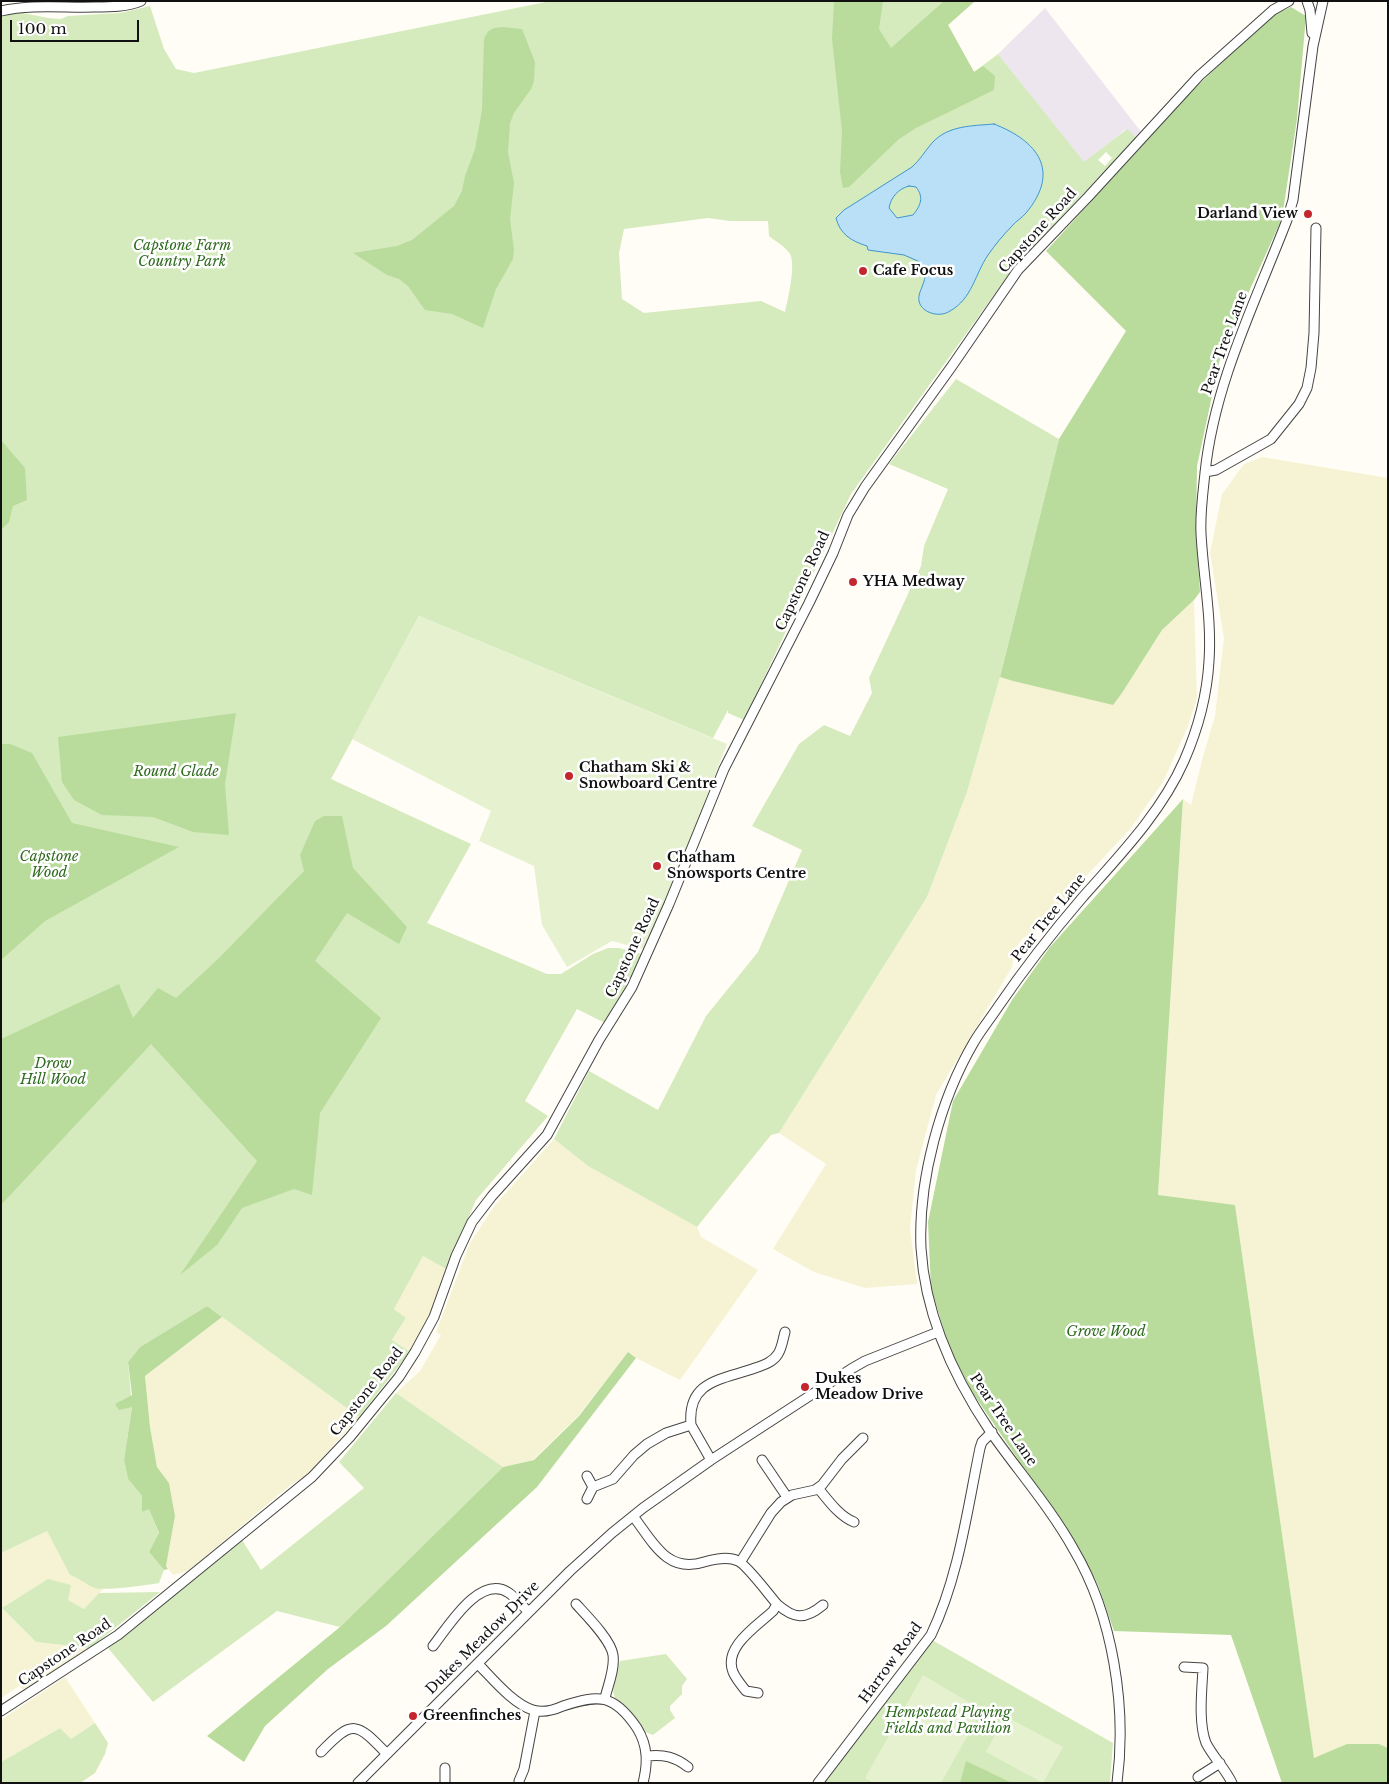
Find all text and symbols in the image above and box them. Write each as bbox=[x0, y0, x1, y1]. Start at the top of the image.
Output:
scale bar bbox=[12, 10, 141, 42]
text: 100 m bbox=[18, 19, 67, 38]
street label: Capstone Road bbox=[996, 185, 1080, 277]
place label: Darland View bbox=[1197, 206, 1298, 222]
marker: Darland View bbox=[1302, 208, 1314, 220]
park label: Capstone Farm Country Park bbox=[133, 238, 231, 270]
place label: Cafe Focus bbox=[873, 263, 953, 279]
marker: Cafe Focus bbox=[857, 265, 869, 277]
street label: Pear Tree Lane bbox=[1199, 289, 1251, 397]
street label: Capstone Road bbox=[773, 528, 833, 634]
place label: YHA Medway bbox=[863, 574, 964, 590]
marker: YHA Medway bbox=[847, 576, 859, 588]
place label: Chatham Ski & Snowboard Centre bbox=[579, 760, 717, 792]
park label: Round Glade bbox=[133, 764, 219, 780]
marker: Chatham Ski & Snowboard Centre bbox=[563, 770, 575, 782]
park label: Capstone Wood bbox=[20, 849, 78, 882]
place label: Chatham Snowsports Centre bbox=[667, 850, 806, 882]
marker: Chatham Snowsports Centre bbox=[651, 860, 663, 872]
street label: Pear Tree Lane bbox=[1008, 871, 1090, 965]
street label: Capstone Road bbox=[603, 895, 663, 1001]
park label: Drow Hill Wood bbox=[20, 1056, 86, 1088]
park label: Grove Wood bbox=[1066, 1324, 1146, 1340]
street label: Capstone Road bbox=[327, 1344, 407, 1440]
street label: Pear Tree Lane bbox=[966, 1370, 1040, 1470]
place label: Dukes Meadow Drive bbox=[815, 1371, 923, 1404]
marker: Dukes Meadow Drive bbox=[799, 1381, 811, 1393]
street label: Dukes Meadow Drive bbox=[423, 1578, 543, 1698]
street label: Capstone Road bbox=[15, 1616, 115, 1690]
street label: Harrow Road bbox=[856, 1619, 926, 1707]
park label: Hempstead Playing Fields and Pavilion bbox=[885, 1705, 1011, 1738]
place label: Greenfinches bbox=[423, 1708, 521, 1724]
marker: Greenfinches bbox=[407, 1710, 419, 1722]

